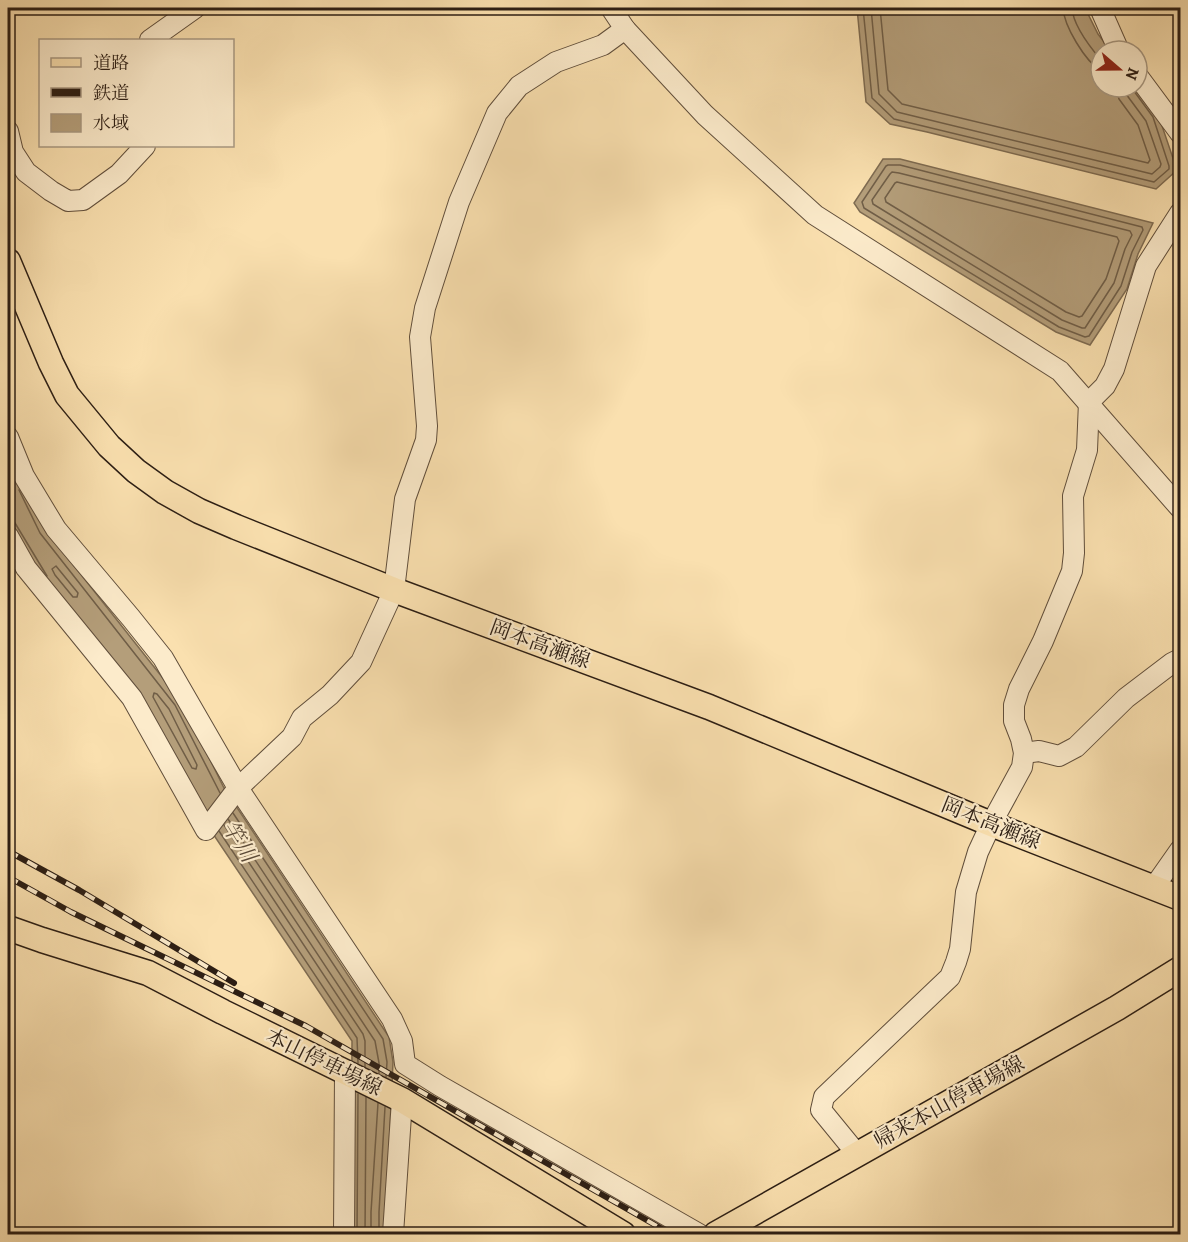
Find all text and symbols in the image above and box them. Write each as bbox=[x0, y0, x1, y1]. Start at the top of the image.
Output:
legend bbox=[39, 39, 234, 147]
north arrow bbox=[1089, 39, 1149, 99]
text: 道路 bbox=[93, 51, 129, 75]
text: N bbox=[1120, 65, 1144, 83]
text: 鉄道 bbox=[93, 81, 129, 105]
text: 水域 bbox=[93, 111, 129, 135]
street label: 岡本高瀬線 bbox=[486, 613, 594, 675]
street label: 岡本高瀬線 bbox=[937, 790, 1045, 856]
water label: 竿川 bbox=[215, 815, 265, 870]
street label: 本山停車場線 bbox=[261, 1022, 387, 1102]
street label: 帰来本山停車場線 bbox=[869, 1049, 1029, 1155]

